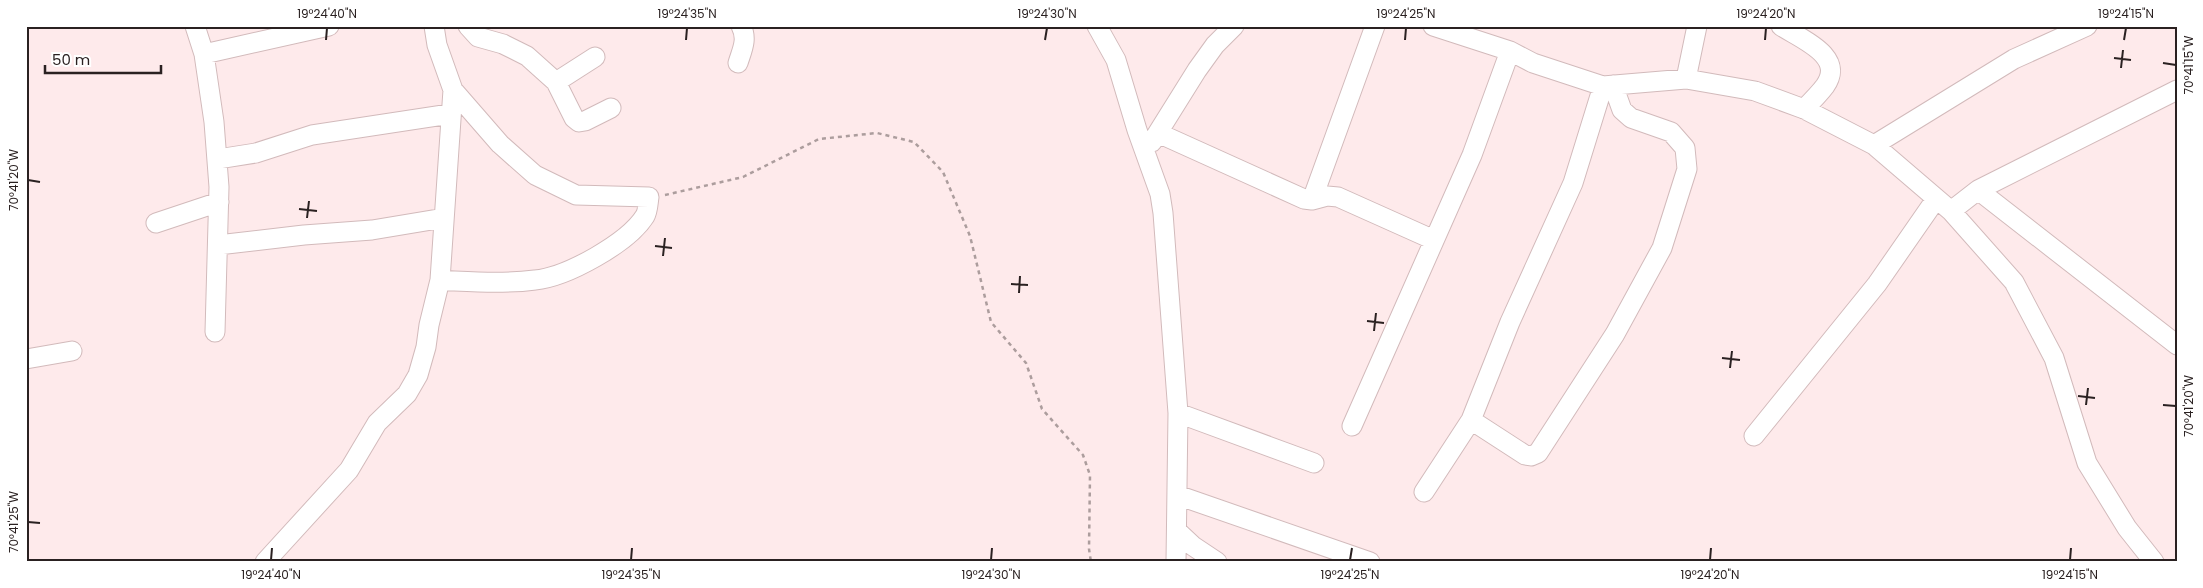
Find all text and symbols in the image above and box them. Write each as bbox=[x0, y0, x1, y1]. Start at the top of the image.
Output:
text: 19°24'40"N bbox=[297, 5, 357, 22]
text: 19°24'35"N bbox=[657, 5, 717, 22]
text: 19°24'30"N bbox=[1017, 5, 1077, 22]
text: 19°24'25"N bbox=[1376, 5, 1436, 22]
text: 19°24'20"N bbox=[1736, 5, 1796, 22]
text: 19°24'15"N bbox=[2098, 5, 2154, 22]
text: 70°41'15"W bbox=[2180, 35, 2197, 94]
scale bar bbox=[45, 42, 161, 74]
text: 50 m bbox=[52, 49, 90, 70]
text: 70°41'20"W bbox=[5, 149, 22, 211]
text: 70°41'20"W bbox=[2180, 375, 2197, 437]
text: 70°41'25"W bbox=[5, 491, 22, 553]
text: 19°24'40"N bbox=[241, 566, 301, 583]
text: 19°24'35"N bbox=[601, 566, 661, 583]
text: 19°24'30"N bbox=[961, 566, 1021, 583]
text: 19°24'25"N bbox=[1320, 566, 1380, 583]
text: 19°24'20"N bbox=[1680, 566, 1740, 583]
text: 19°24'15"N bbox=[2042, 566, 2098, 583]

